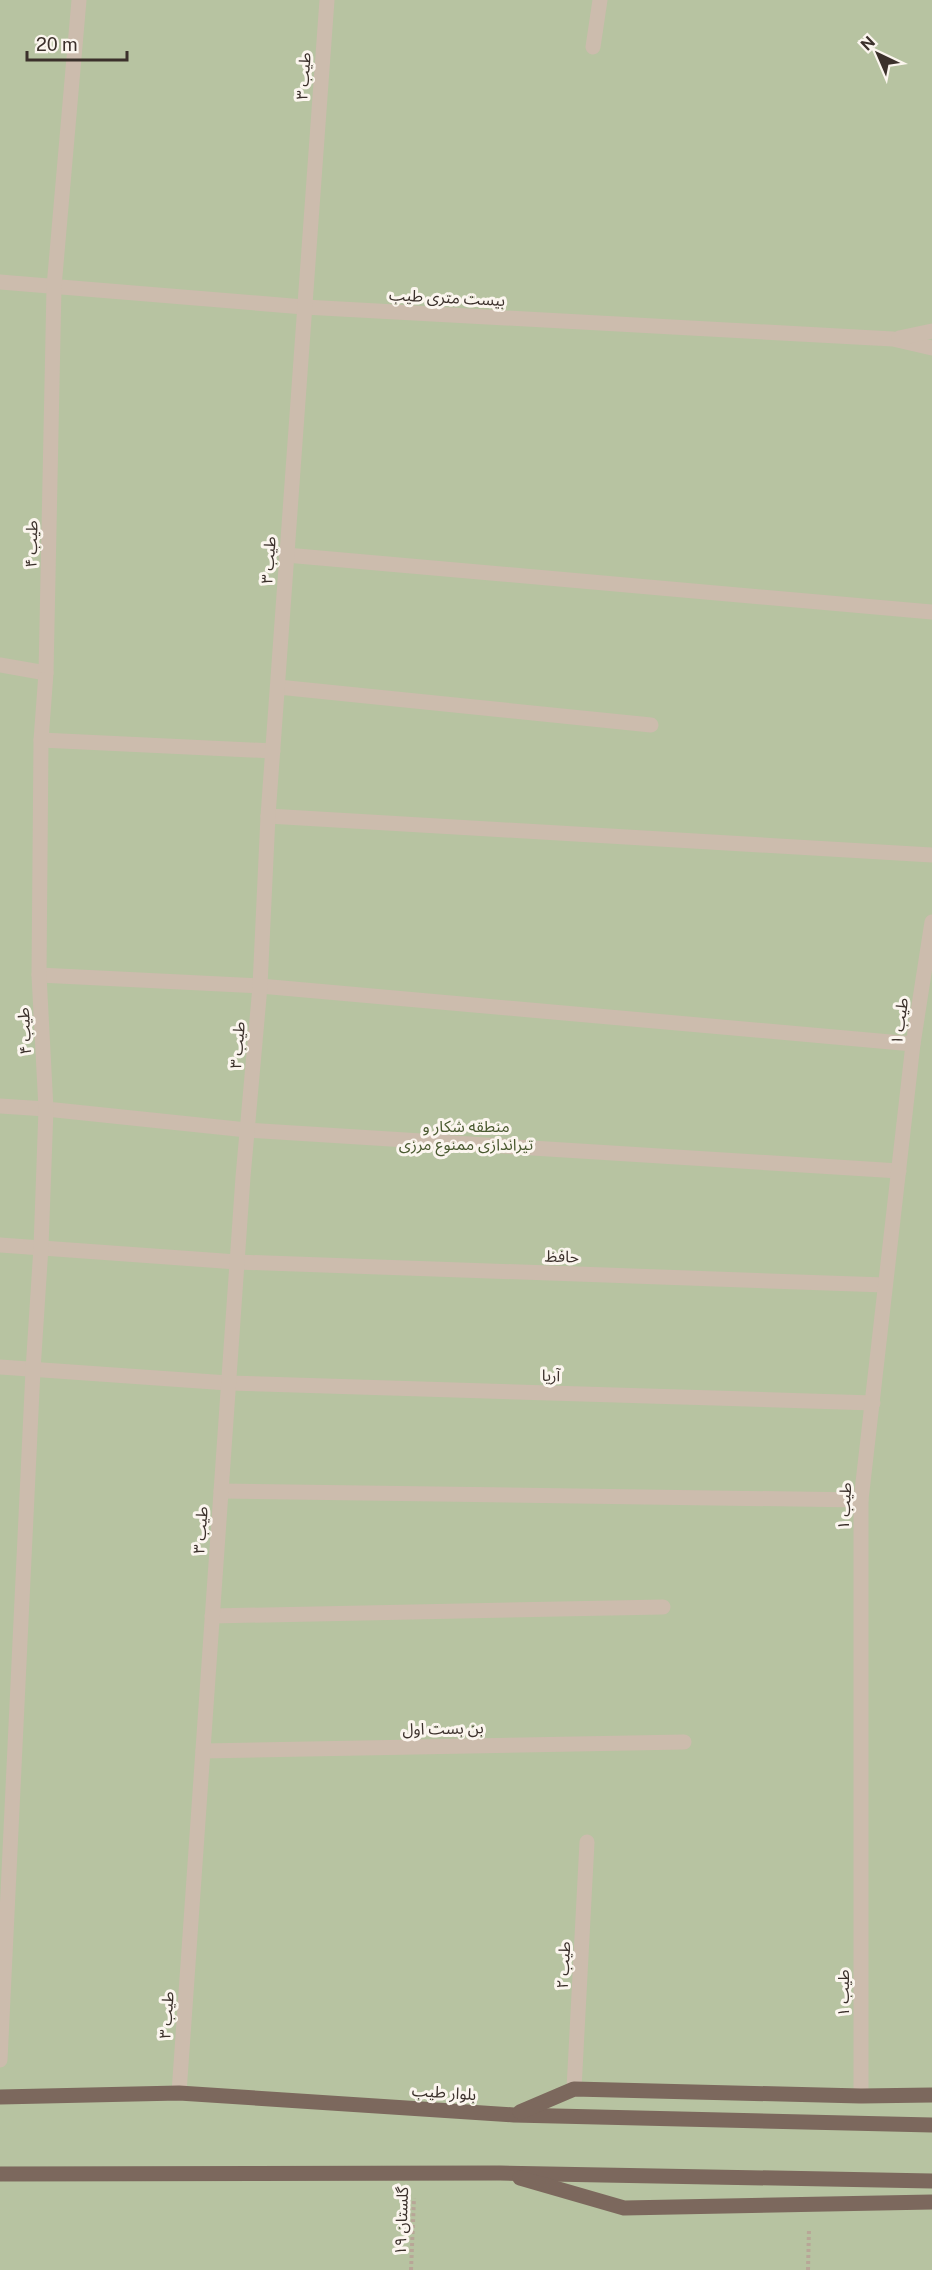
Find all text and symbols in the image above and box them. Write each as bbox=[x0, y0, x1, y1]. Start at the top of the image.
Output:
scale bar bbox=[27, 24, 128, 62]
north arrow bbox=[848, 24, 908, 84]
text: N bbox=[857, 32, 879, 55]
text: 20 m bbox=[36, 34, 78, 55]
street label: طیب ۳ bbox=[292, 52, 315, 100]
street label: بیست متری طیب bbox=[388, 285, 506, 310]
street label: طیب ۴ bbox=[22, 520, 41, 568]
street label: طیب ۳ bbox=[257, 536, 280, 584]
street label: طیب ۱ bbox=[887, 996, 912, 1046]
street label: طیب ۴ bbox=[14, 1007, 35, 1055]
street label: طیب ۳ bbox=[226, 1020, 249, 1069]
park label: منطقه شکار و تیراندازی ممنوع مرزی bbox=[399, 1117, 534, 1157]
street label: حافظ bbox=[544, 1246, 580, 1267]
street label: آریا bbox=[541, 1366, 562, 1385]
street label: طیب ۱ bbox=[834, 1482, 855, 1530]
street label: طیب ۳ bbox=[189, 1506, 212, 1554]
street label: بن بست اول bbox=[402, 1718, 484, 1740]
street label: طیب ۲ bbox=[553, 1941, 574, 1989]
street label: طیب ۱ bbox=[834, 1969, 853, 2017]
street label: طیب ۳ bbox=[155, 1991, 178, 2039]
street label: بلوار طیب bbox=[411, 2081, 477, 2104]
street label: گلستان ۱۹ bbox=[391, 2186, 412, 2256]

